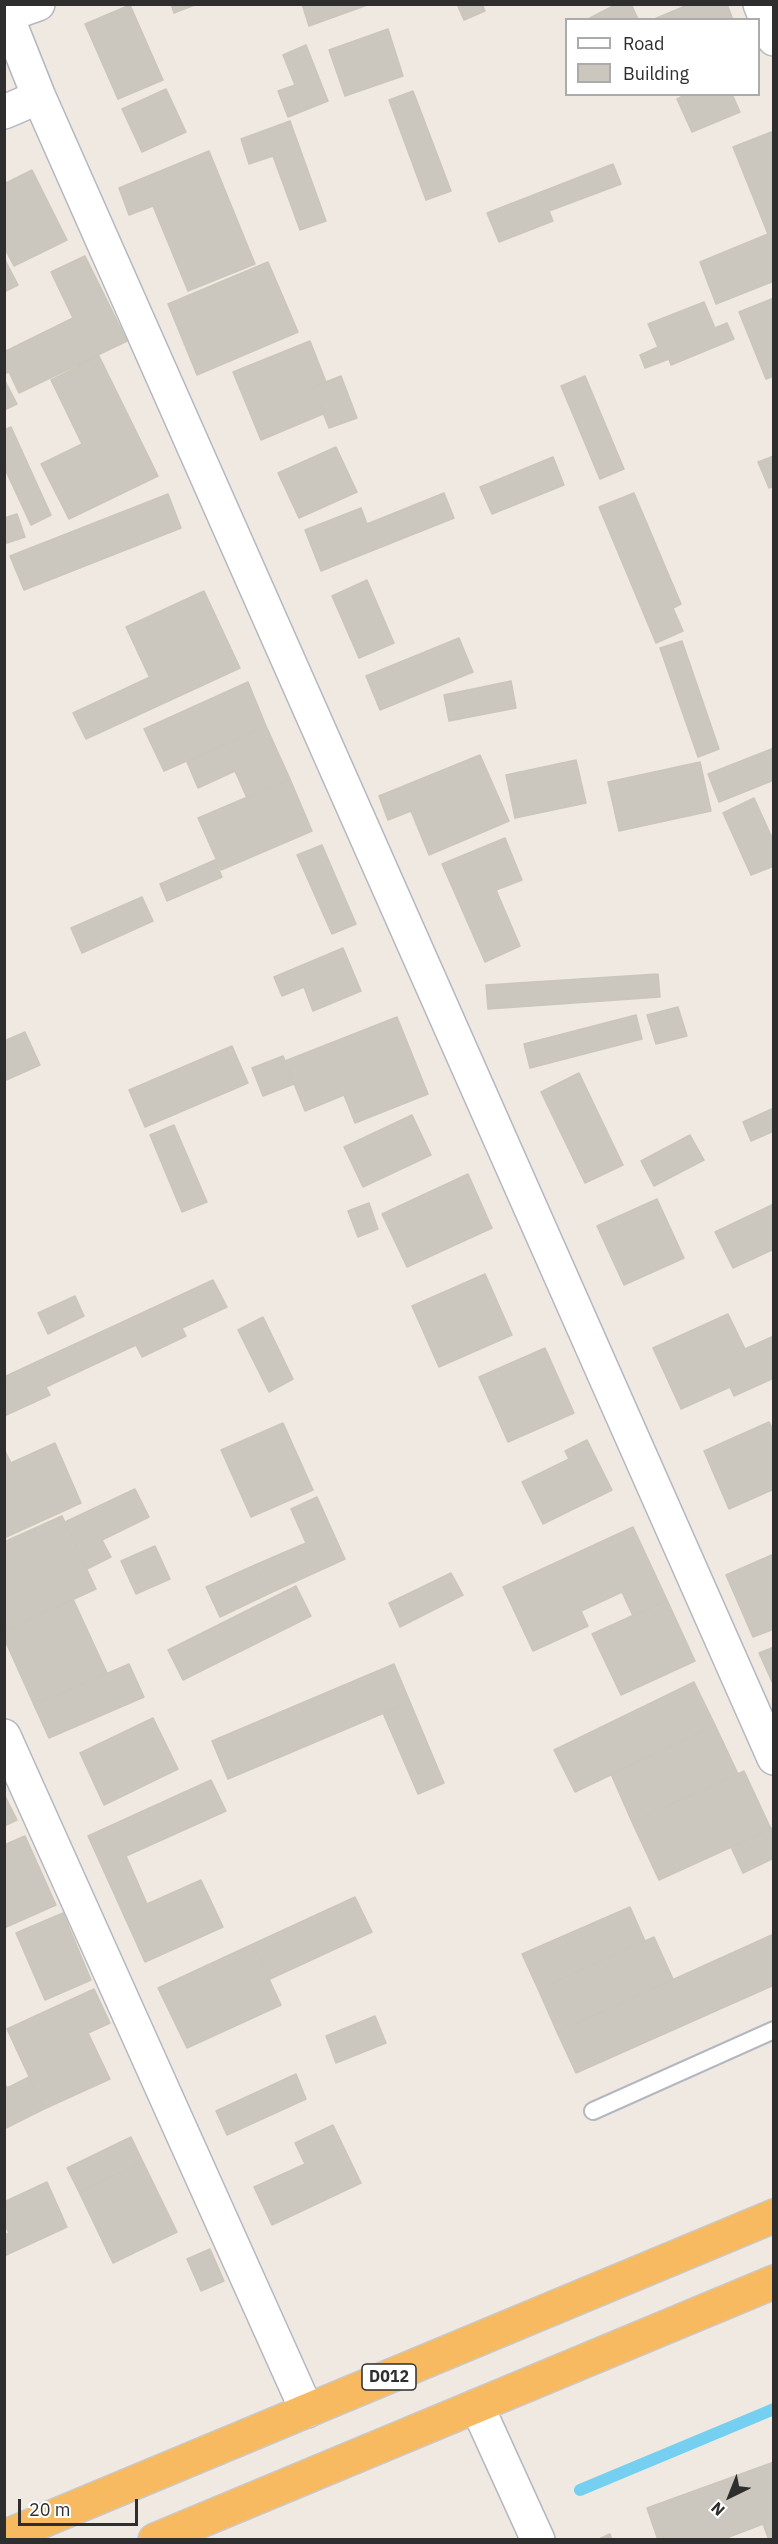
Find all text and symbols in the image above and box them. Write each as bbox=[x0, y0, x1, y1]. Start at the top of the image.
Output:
legend bbox=[565, 18, 760, 96]
text: Road bbox=[623, 32, 664, 55]
text: Building bbox=[623, 62, 689, 85]
road number: D012 bbox=[362, 2364, 416, 2390]
north arrow bbox=[700, 2466, 760, 2526]
scale bar bbox=[21, 2487, 141, 2525]
text: 20 m bbox=[29, 2498, 71, 2521]
text: N bbox=[707, 2498, 729, 2520]

